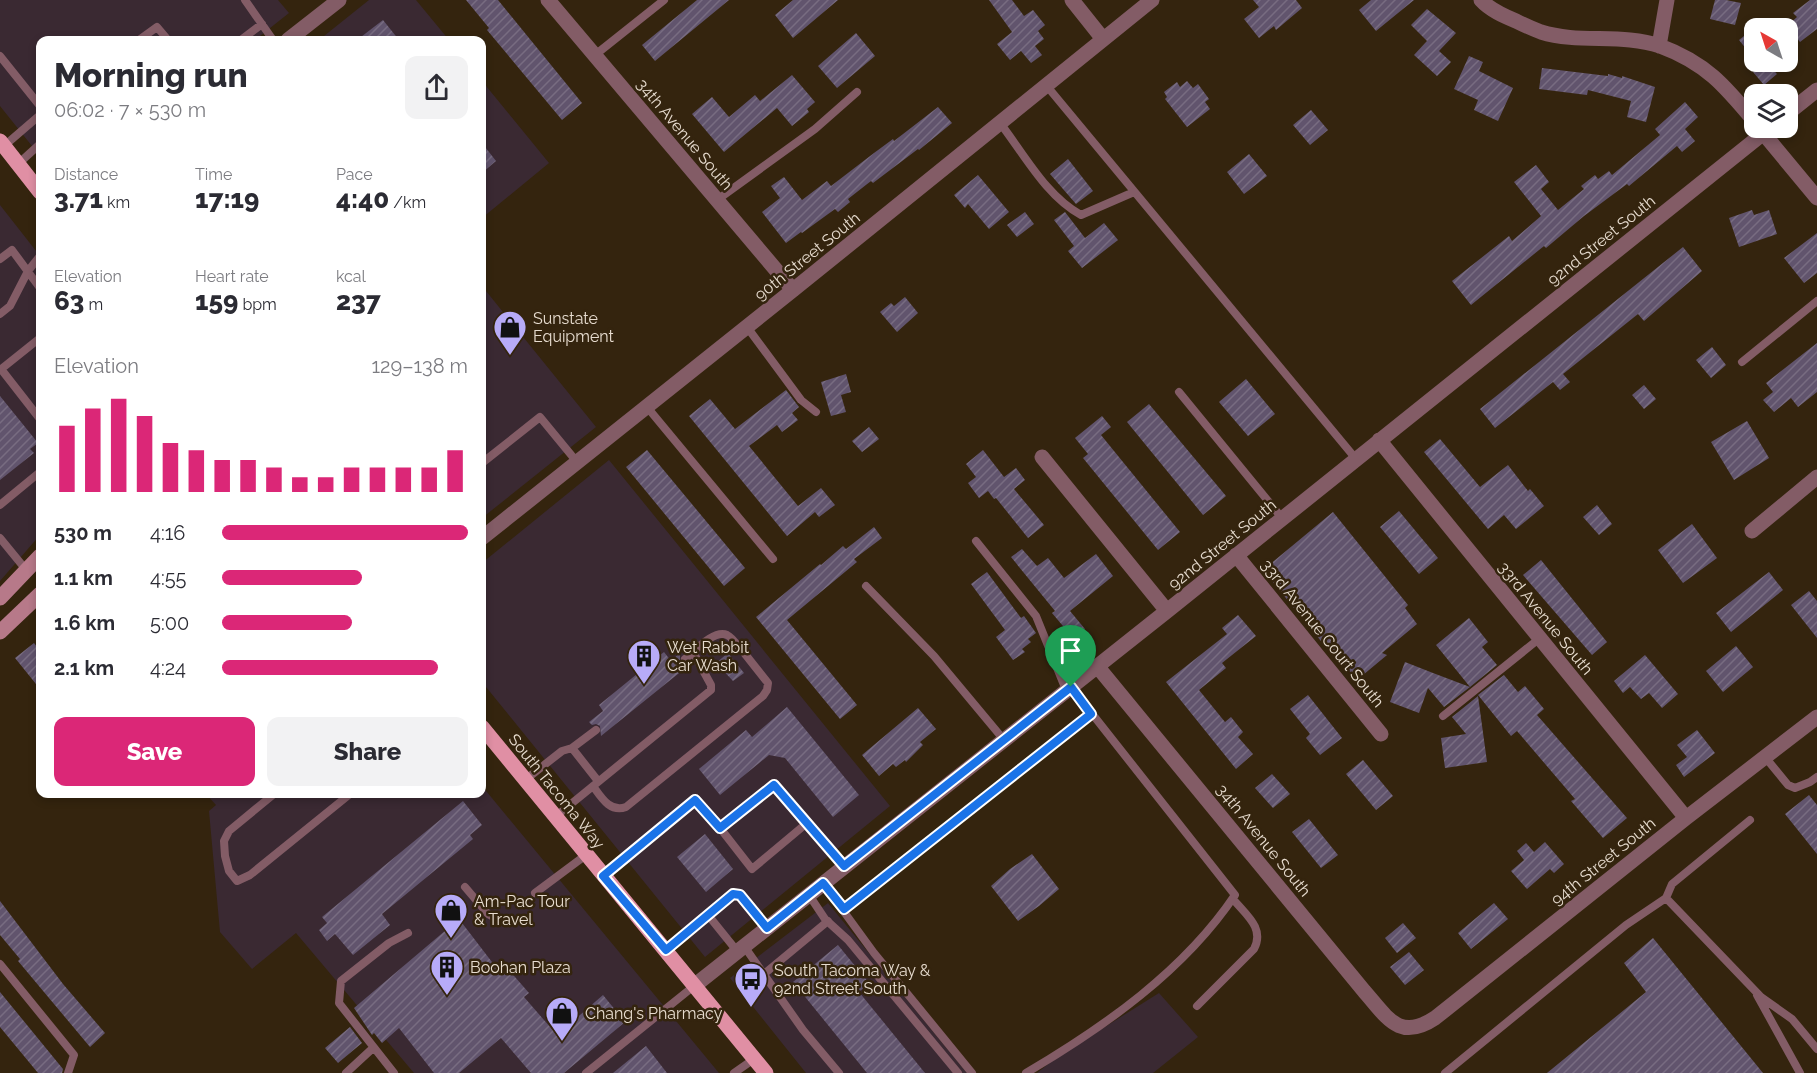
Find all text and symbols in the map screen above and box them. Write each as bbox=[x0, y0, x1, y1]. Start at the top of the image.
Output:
north arrow bbox=[1744, 18, 1798, 72]
map controls bbox=[1744, 18, 1798, 138]
text: Morning run bbox=[54, 56, 248, 95]
button: share bbox=[405, 56, 468, 119]
street label: 34th Avenue South bbox=[633, 75, 737, 194]
button: layers bbox=[1744, 84, 1798, 138]
text: 06:02 · 7 × 530 m bbox=[54, 98, 206, 122]
text: Distance bbox=[54, 165, 118, 184]
text: Time bbox=[195, 165, 232, 184]
text: Pace bbox=[336, 165, 373, 184]
text: 3.71 bbox=[54, 184, 103, 214]
text: 17:19 bbox=[195, 184, 259, 214]
text: 4:40 bbox=[336, 184, 389, 214]
street label: 92nd Street South bbox=[1544, 191, 1659, 290]
text: km bbox=[103, 193, 130, 212]
text: /km bbox=[389, 193, 426, 212]
street label: 90th Street South bbox=[751, 208, 864, 305]
text: Elevation bbox=[54, 267, 122, 286]
text: Heart rate bbox=[195, 267, 269, 286]
text: kcal bbox=[336, 267, 366, 286]
text: 63 bbox=[54, 286, 84, 316]
text: 159 bbox=[195, 286, 238, 316]
text: 237 bbox=[336, 286, 381, 316]
text: m bbox=[84, 295, 103, 314]
text: bpm bbox=[238, 295, 277, 314]
shop icon: Sunstate Equipment bbox=[492, 309, 528, 356]
place label: Sunstate Equipment bbox=[533, 309, 615, 346]
text: Elevation bbox=[54, 354, 139, 378]
text: 129–138 m bbox=[371, 354, 468, 378]
street label: 92nd Street South bbox=[1165, 495, 1280, 594]
text: 530 m bbox=[54, 521, 112, 545]
text: 4:16 bbox=[150, 521, 185, 545]
street label: 33rd Avenue Court South bbox=[1257, 556, 1388, 711]
street label: 33rd Avenue South bbox=[1494, 558, 1597, 679]
text: 1.1 km bbox=[54, 566, 113, 590]
text: 4:55 bbox=[150, 566, 186, 590]
text: 1.6 km bbox=[54, 611, 115, 635]
text: 5:00 bbox=[150, 611, 189, 635]
pin bbox=[1045, 625, 1096, 687]
icon: arrive bbox=[1054, 634, 1087, 667]
building icon: Wet Rabbit Car Wash bbox=[626, 638, 662, 685]
place label: Wet Rabbit Car Wash bbox=[667, 638, 750, 675]
text: 2.1 km bbox=[54, 656, 114, 680]
text: 4:24 bbox=[150, 656, 186, 680]
button: Save bbox=[54, 717, 255, 786]
button: Share bbox=[267, 717, 468, 786]
street label: South Tacoma Way bbox=[505, 730, 609, 853]
street label: 34th Avenue South bbox=[1212, 780, 1315, 900]
street label: 94th Street South bbox=[1547, 813, 1659, 909]
shop icon: Am-Pac Tour & Travel bbox=[433, 892, 469, 939]
place label: Am-Pac Tour & Travel bbox=[474, 892, 570, 929]
building icon: Boohan Plaza bbox=[429, 949, 465, 996]
place label: Boohan Plaza bbox=[470, 958, 571, 977]
bus stop icon: South Tacoma Way & 92nd Street South bbox=[733, 961, 769, 1008]
place label: South Tacoma Way & 92nd Street South bbox=[774, 961, 931, 998]
shop icon: Chang's Pharmacy bbox=[544, 995, 580, 1042]
place label: Chang's Pharmacy bbox=[585, 1004, 723, 1023]

